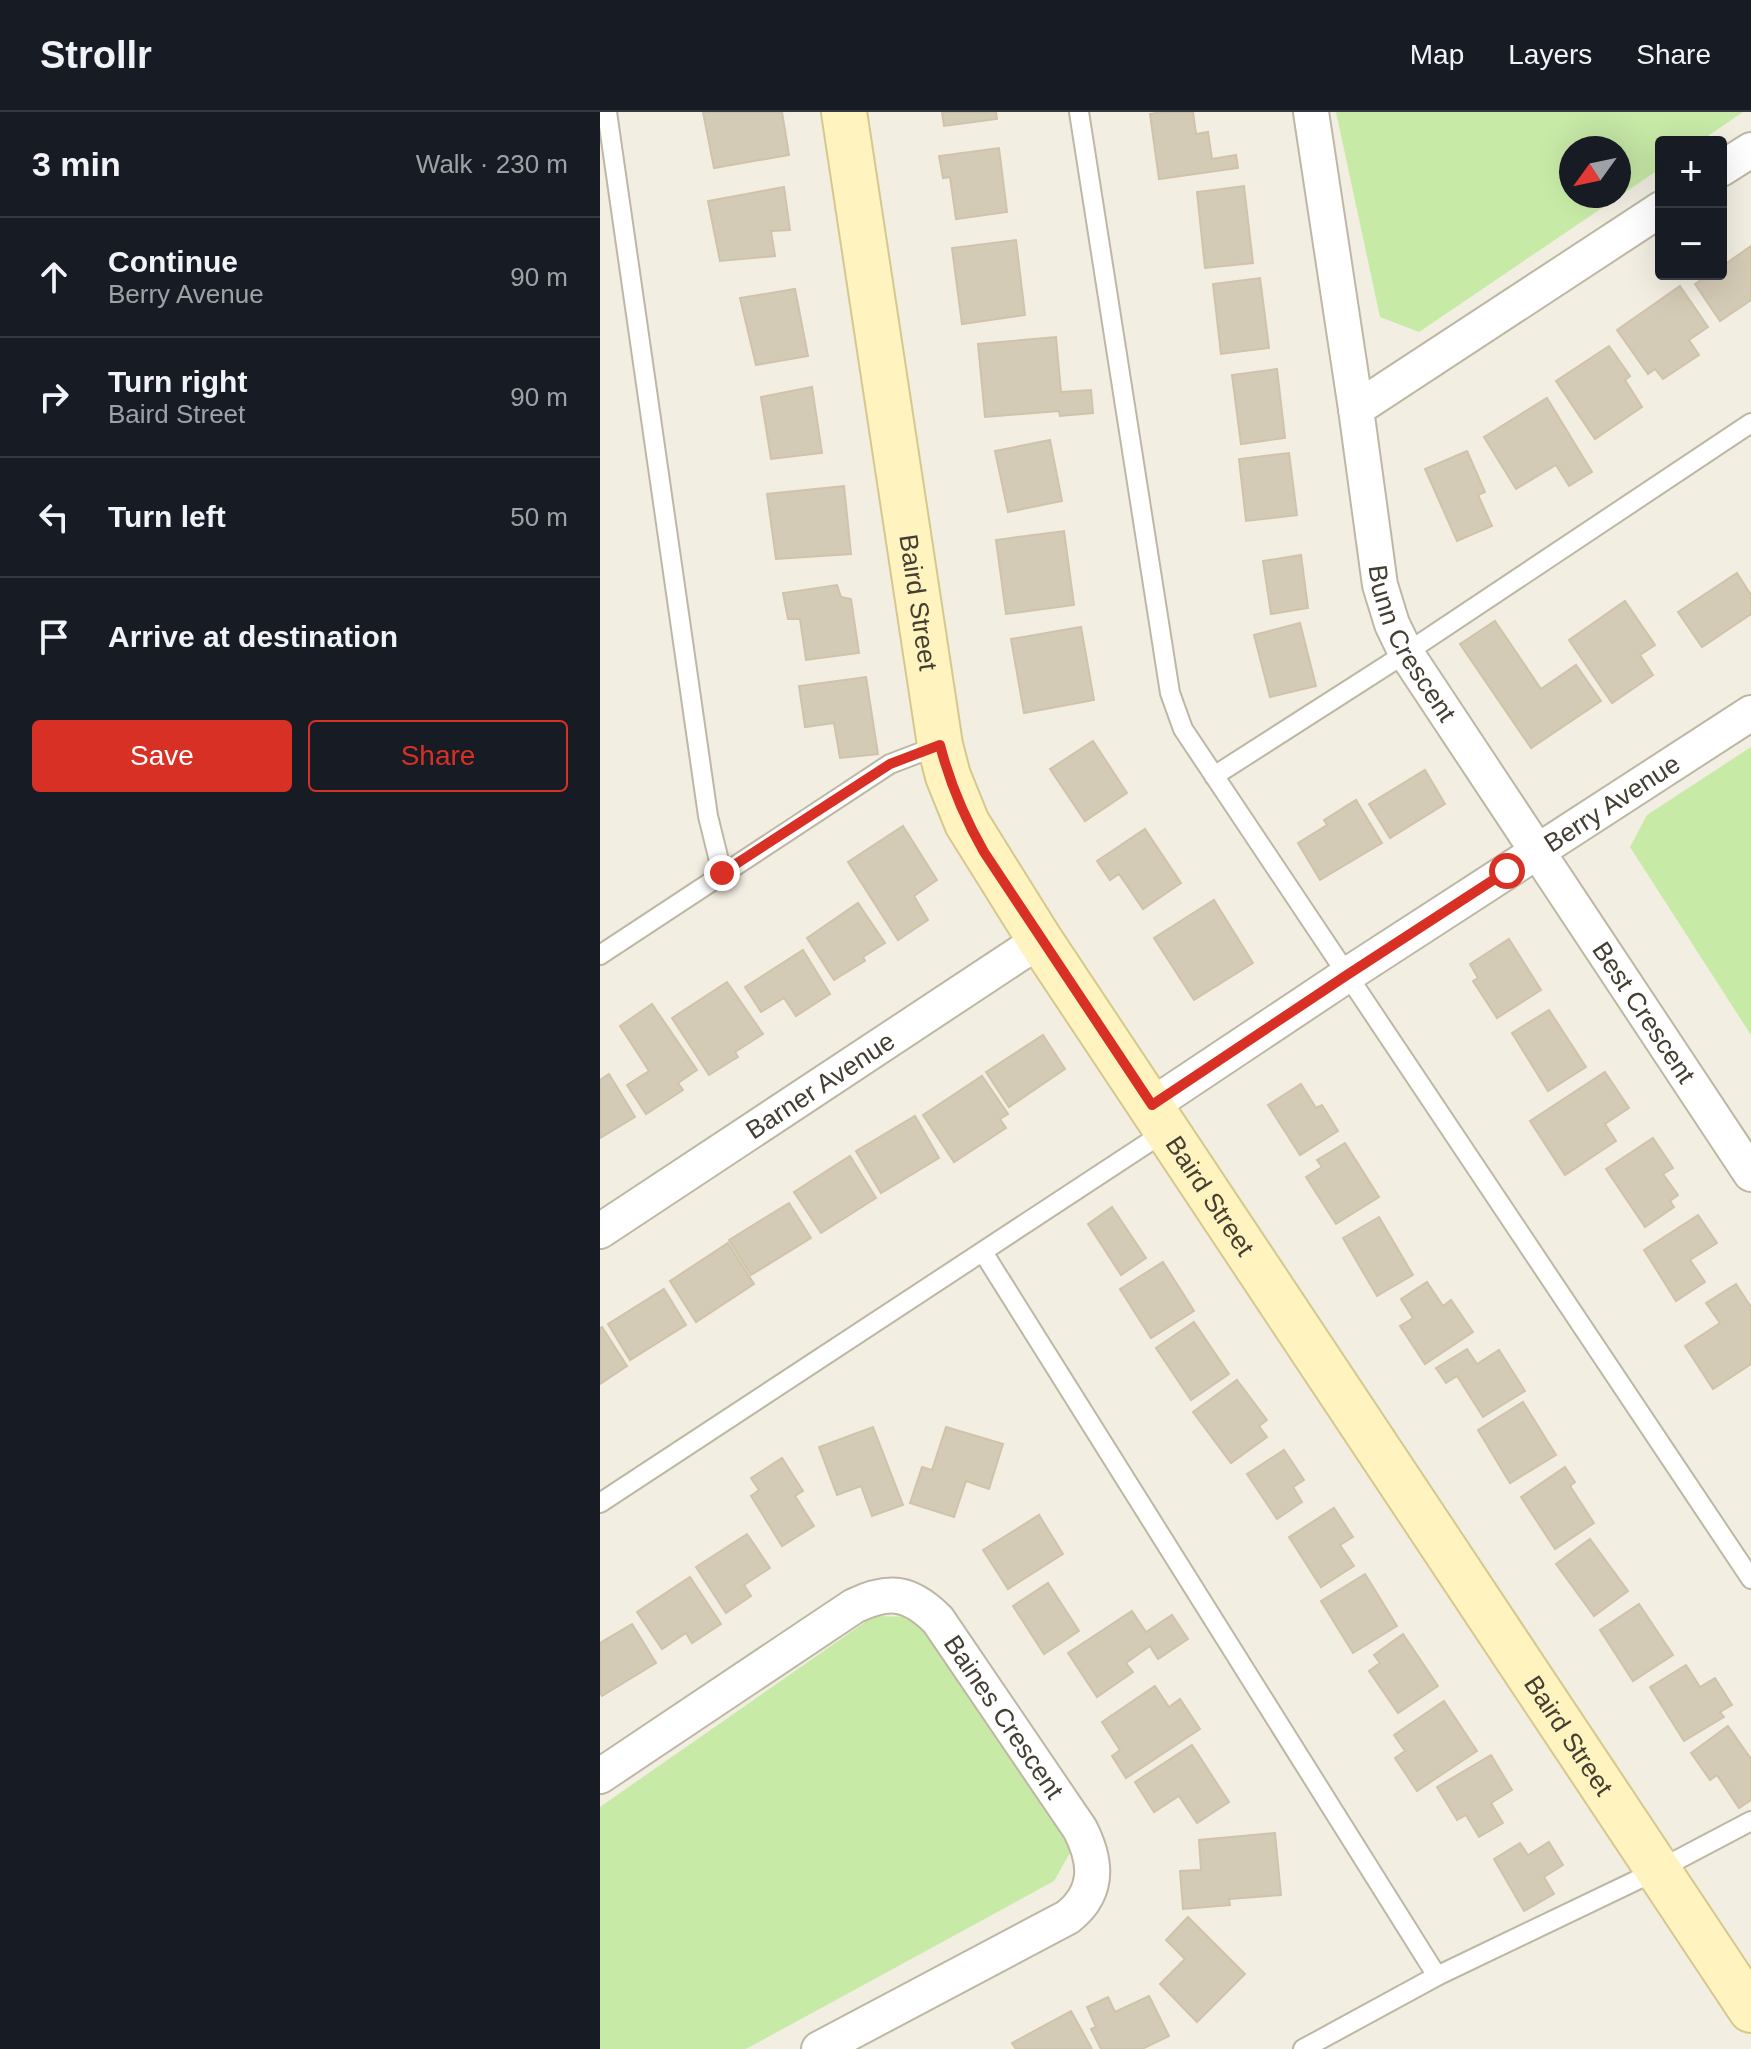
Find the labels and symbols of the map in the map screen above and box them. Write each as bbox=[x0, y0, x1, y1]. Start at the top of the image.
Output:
north arrow bbox=[1559, 136, 1631, 208]
street label: Baird Street bbox=[893, 532, 944, 673]
street label: Bunn Crescent bbox=[1362, 563, 1463, 728]
street label: Berry Avenue bbox=[1538, 748, 1685, 858]
route start bbox=[1489, 853, 1525, 889]
route end bbox=[704, 855, 740, 891]
street label: Best Crescent bbox=[1586, 936, 1702, 1089]
street label: Barner Avenue bbox=[740, 1026, 900, 1145]
street label: Baird Street bbox=[1159, 1130, 1261, 1262]
street label: Baines Crescent bbox=[938, 1630, 1070, 1805]
street label: Baird Street bbox=[1518, 1670, 1620, 1802]

